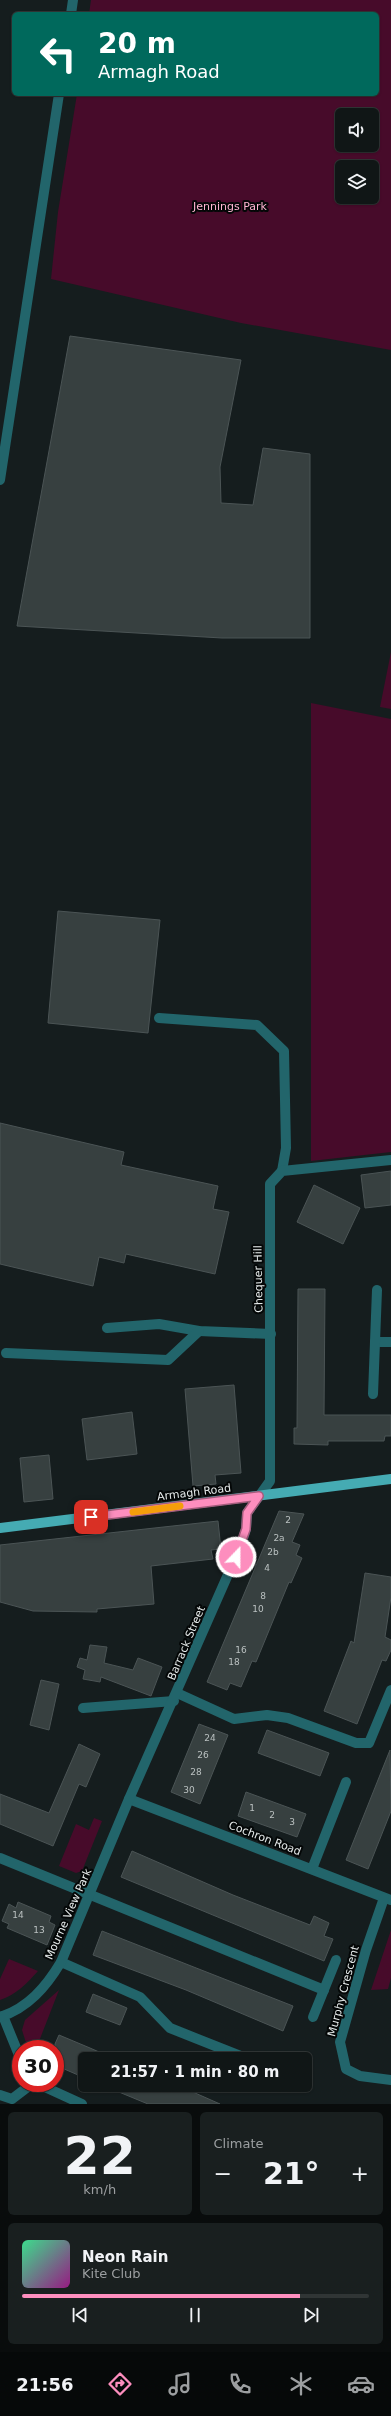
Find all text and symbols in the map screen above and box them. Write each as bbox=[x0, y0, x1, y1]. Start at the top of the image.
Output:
text: 20 m bbox=[98, 27, 176, 60]
icon: left bbox=[32, 28, 84, 80]
text: Armagh Road bbox=[98, 61, 220, 82]
map controls bbox=[335, 108, 379, 204]
button: sound bbox=[335, 108, 379, 152]
button: layers bbox=[335, 160, 379, 204]
park label: Jennings Park bbox=[192, 200, 268, 213]
street label: Chequer Hill bbox=[251, 1245, 266, 1313]
street label: Armagh Road bbox=[156, 1482, 232, 1503]
pin bbox=[74, 1500, 108, 1534]
icon: arrive bbox=[80, 1506, 102, 1528]
house number: 2 bbox=[285, 1515, 291, 1525]
house number: 2a bbox=[273, 1533, 285, 1543]
position arrow bbox=[215, 1536, 257, 1578]
house number: 2b bbox=[267, 1547, 279, 1557]
house number: 4 bbox=[264, 1563, 270, 1573]
house number: 8 bbox=[260, 1591, 266, 1601]
street label: Barrack Street bbox=[165, 1604, 208, 1682]
house number: 10 bbox=[252, 1604, 264, 1614]
house number: 16 bbox=[235, 1645, 247, 1655]
house number: 18 bbox=[228, 1657, 240, 1667]
house number: 24 bbox=[204, 1733, 216, 1743]
house number: 26 bbox=[197, 1750, 209, 1760]
house number: 28 bbox=[190, 1767, 202, 1777]
house number: 30 bbox=[183, 1785, 195, 1795]
house number: 1 bbox=[249, 1803, 255, 1813]
house number: 2 bbox=[269, 1810, 275, 1820]
house number: 3 bbox=[289, 1817, 295, 1827]
street label: Cochron Road bbox=[227, 1819, 303, 1858]
street label: Mourne View Park bbox=[43, 1866, 95, 1962]
house number: 14 bbox=[12, 1910, 24, 1920]
house number: 13 bbox=[33, 1925, 45, 1935]
street label: Murphy Crescent bbox=[325, 1944, 362, 2038]
speed limit sign: 30 bbox=[12, 2040, 64, 2092]
text: 21:57 · 1 min · 80 m bbox=[111, 2063, 279, 2081]
text: 22 bbox=[64, 2126, 136, 2186]
text: Climate bbox=[214, 2136, 264, 2151]
text: 21° bbox=[263, 2156, 320, 2191]
text: − bbox=[214, 2161, 232, 2186]
text: + bbox=[351, 2161, 369, 2186]
text: km/h bbox=[83, 2182, 116, 2197]
text: Neon Rain bbox=[82, 2248, 168, 2266]
text: Kite Club bbox=[82, 2266, 141, 2281]
icon: previous bbox=[69, 2304, 91, 2326]
icon: pause bbox=[184, 2304, 206, 2326]
icon: next bbox=[300, 2304, 322, 2326]
icon: directions bbox=[106, 2370, 134, 2398]
icon: music bbox=[166, 2370, 194, 2398]
icon: phone bbox=[226, 2370, 254, 2398]
icon: climate bbox=[287, 2370, 315, 2398]
icon: car bbox=[347, 2370, 375, 2398]
text: 21:56 bbox=[16, 2374, 73, 2395]

